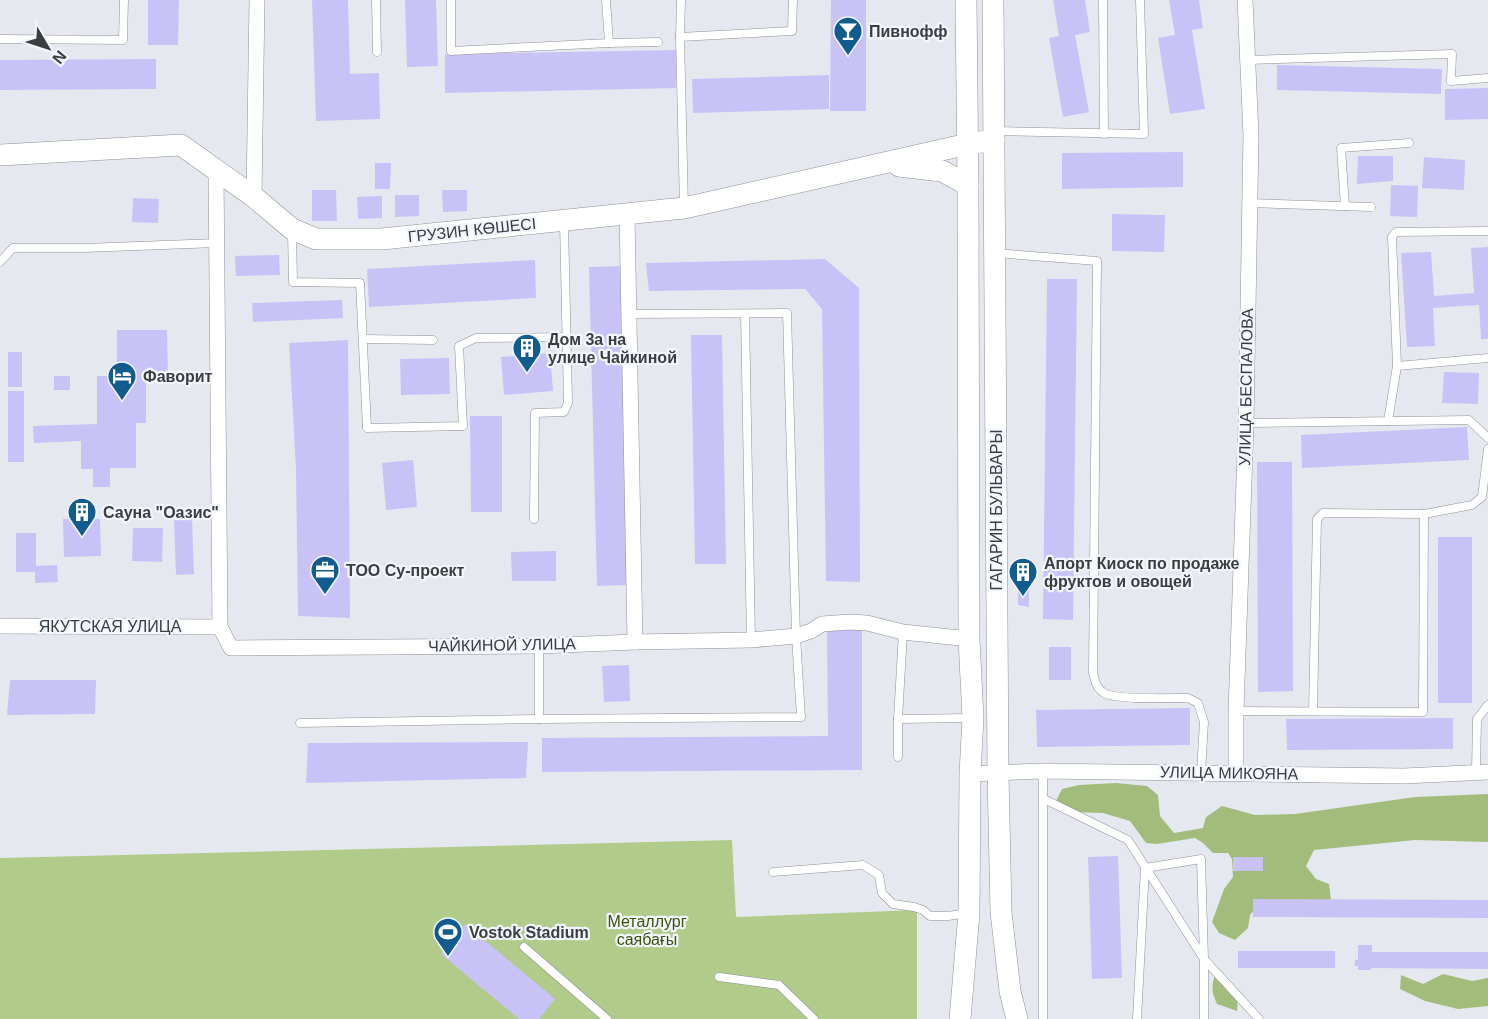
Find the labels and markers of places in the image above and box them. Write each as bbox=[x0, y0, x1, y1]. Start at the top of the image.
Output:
bar icon: Пивнофф bbox=[832, 15, 864, 57]
place label: Пивнофф bbox=[869, 23, 948, 40]
place label: Дом 3а на улице Чайкиной bbox=[548, 331, 677, 366]
building icon: Дом 3а на улице Чайкиной bbox=[511, 332, 543, 374]
hotel icon: Фаворит bbox=[106, 360, 138, 402]
place label: Фаворит bbox=[143, 368, 213, 385]
building icon: Сауна "Оазис" bbox=[66, 496, 98, 538]
place label: Сауна "Оазис" bbox=[103, 504, 219, 521]
office icon: ТОО Су-проект bbox=[309, 554, 341, 596]
place label: Апорт Киоск по продаже фруктов и овощей bbox=[1044, 555, 1239, 590]
building icon: Апорт Киоск по продаже фруктов и овощей bbox=[1007, 556, 1039, 598]
place label: ТОО Су-проект bbox=[346, 562, 465, 579]
sports icon: Vostok Stadium bbox=[432, 916, 464, 958]
place label: Vostok Stadium bbox=[469, 924, 589, 941]

